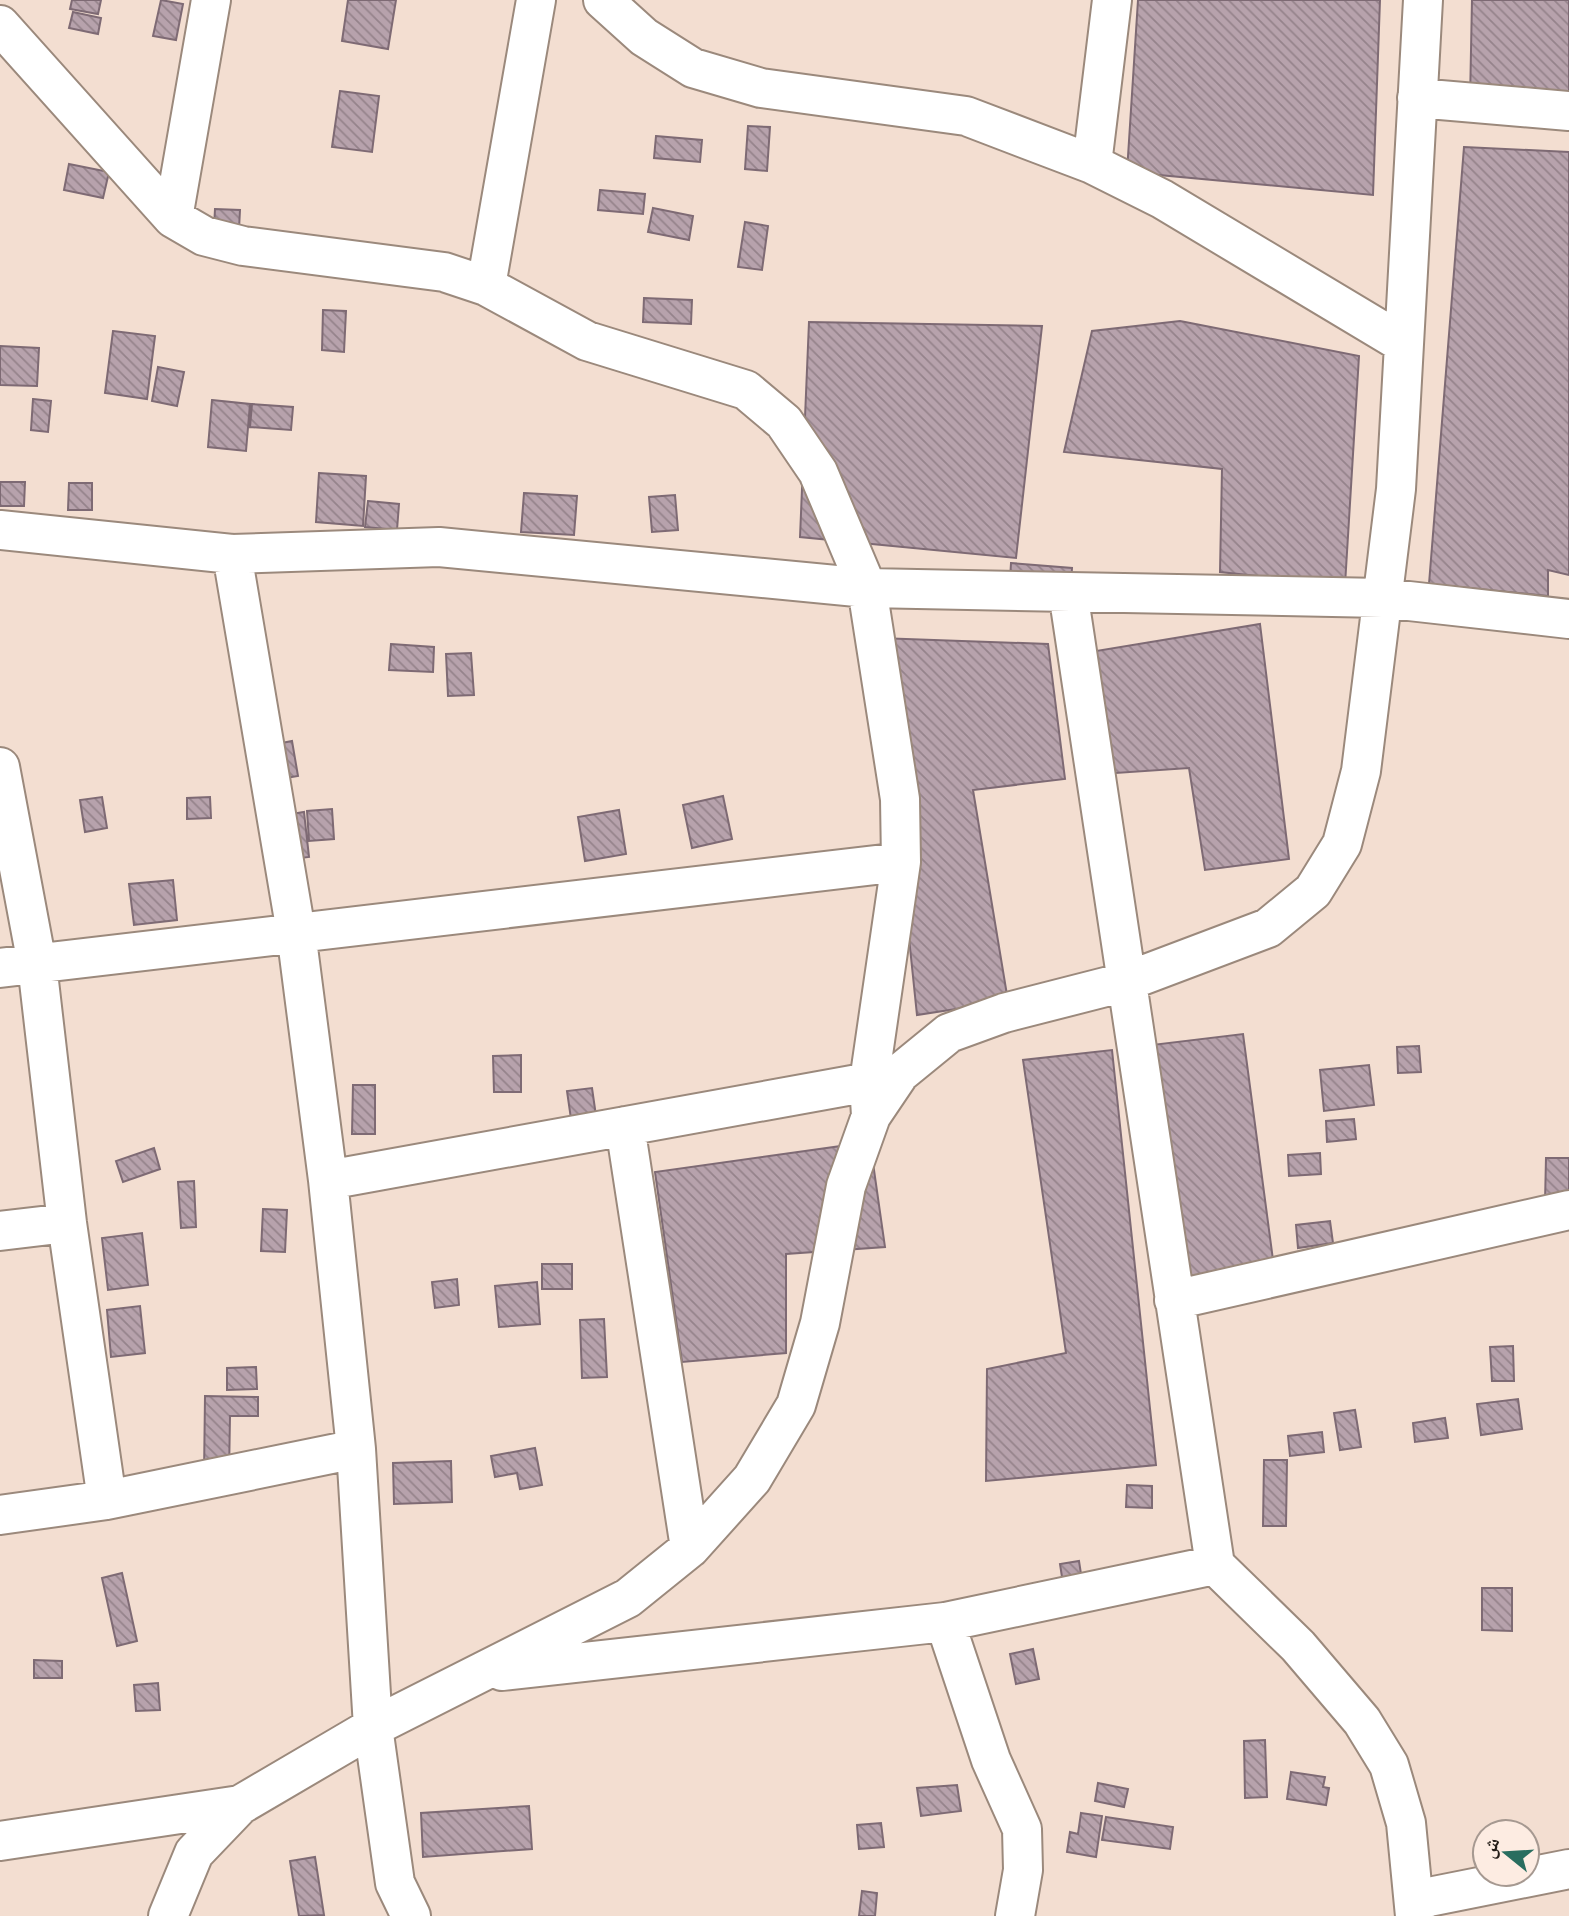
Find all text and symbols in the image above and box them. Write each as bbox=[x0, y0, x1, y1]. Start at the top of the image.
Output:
north arrow bbox=[1471, 1818, 1541, 1888]
text: ش bbox=[1476, 1835, 1504, 1861]

